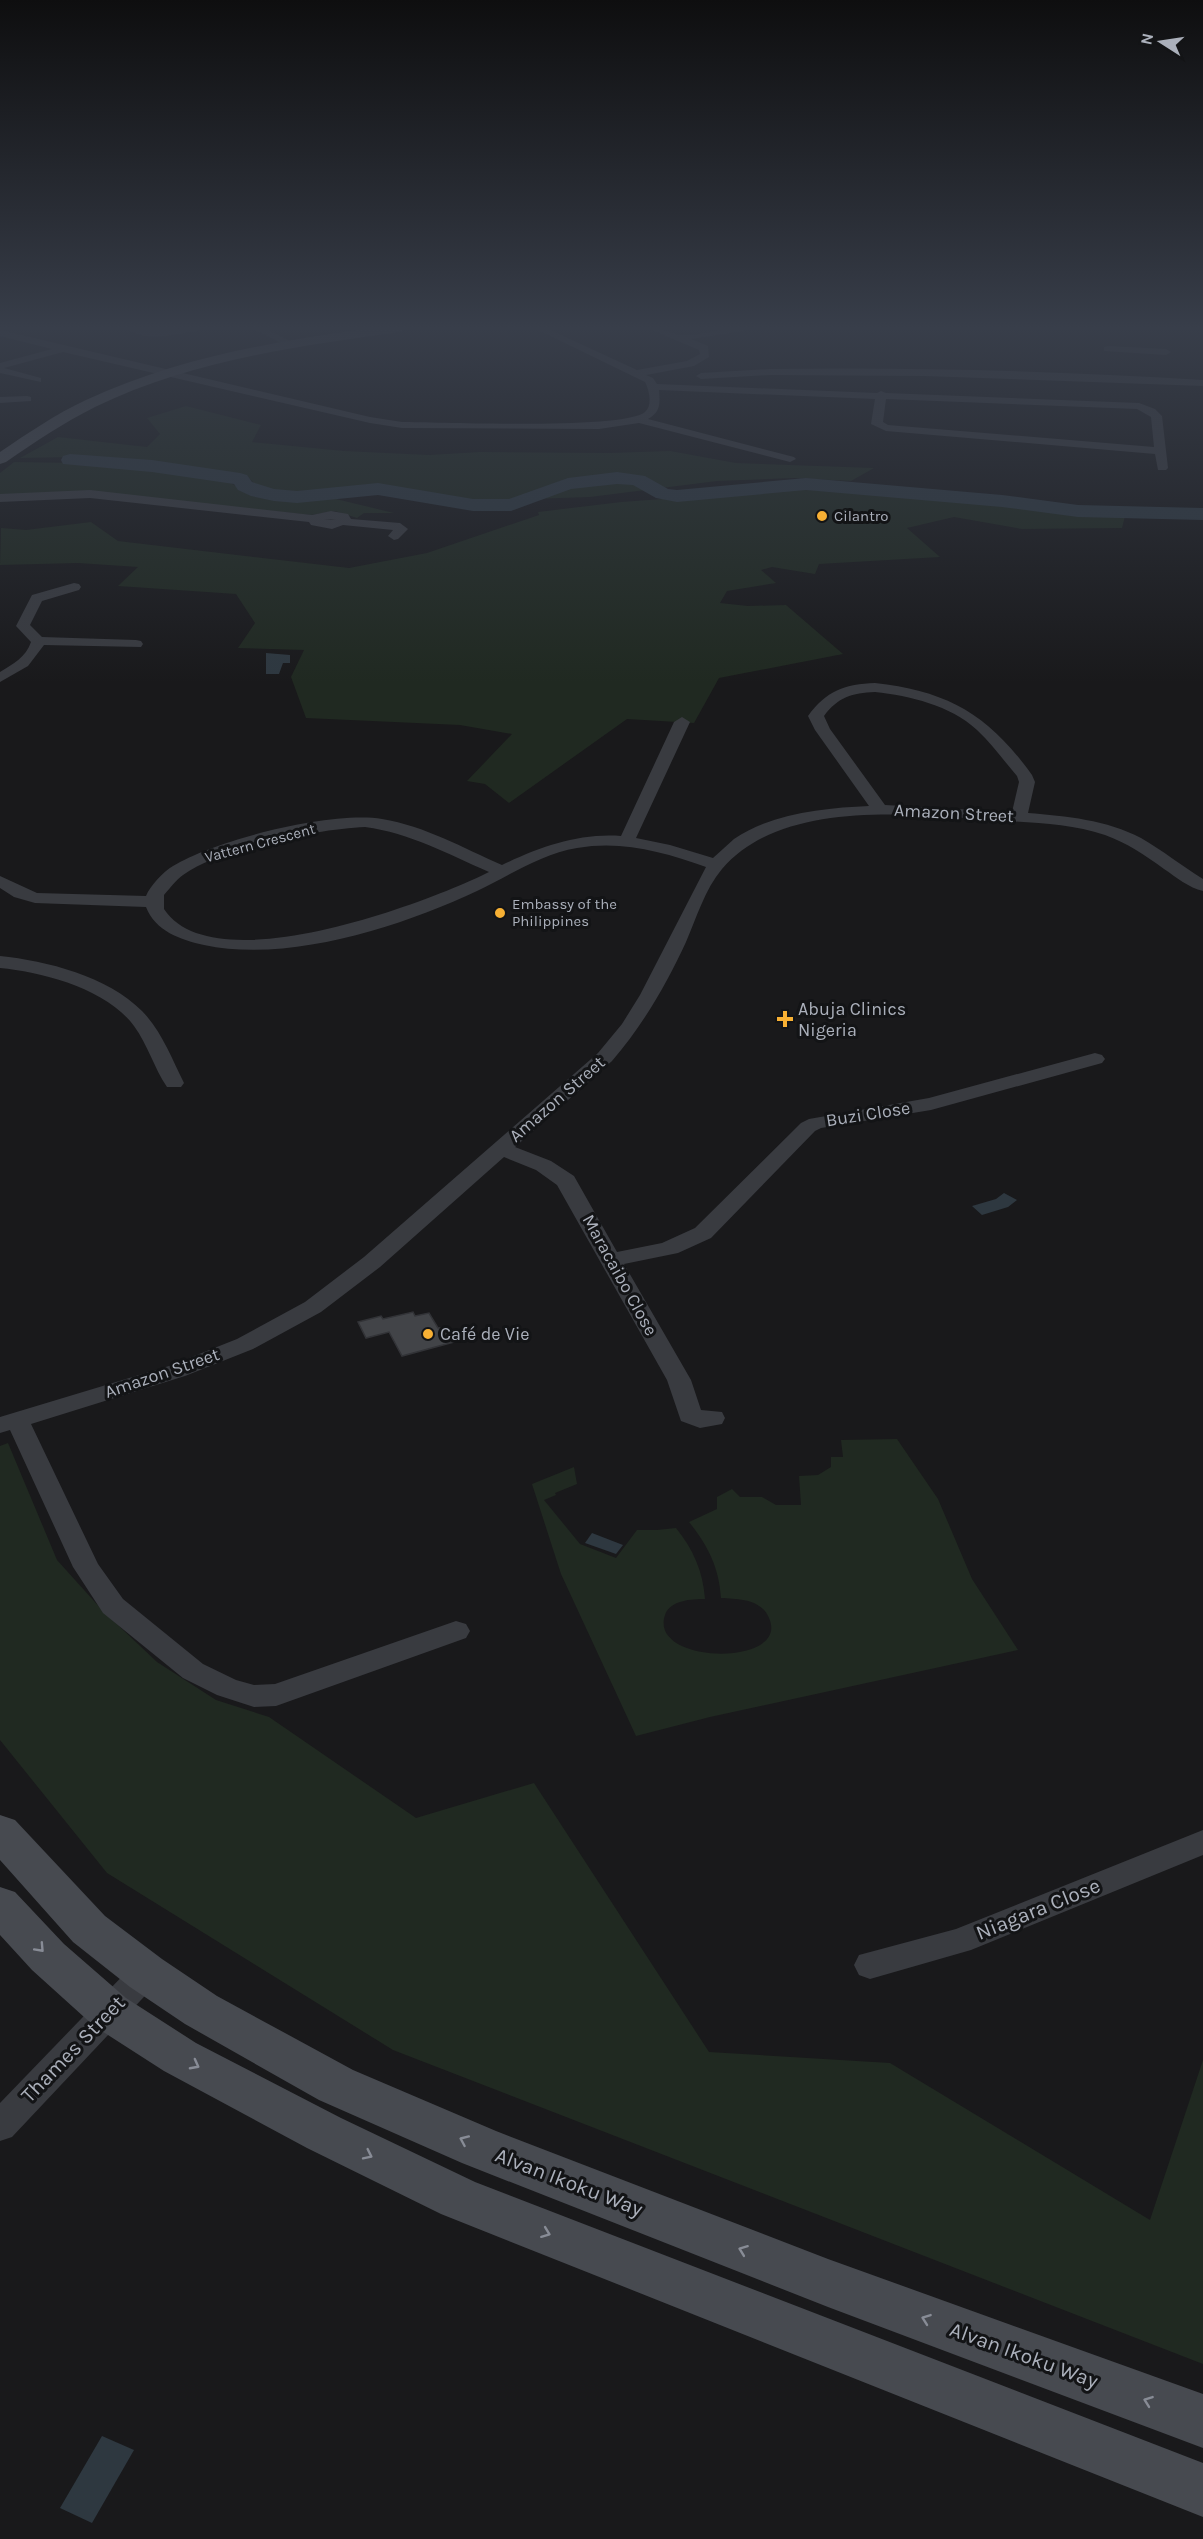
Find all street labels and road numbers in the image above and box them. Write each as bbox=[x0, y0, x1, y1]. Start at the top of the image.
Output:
street label: Amazon Street bbox=[893, 799, 1015, 827]
street label: Vattern Crescent bbox=[203, 820, 318, 866]
street label: Amazon Street bbox=[504, 1051, 610, 1147]
street label: Buzi Close bbox=[824, 1096, 912, 1132]
street label: Maracaibo Close bbox=[578, 1210, 662, 1340]
street label: Amazon Street bbox=[102, 1343, 223, 1403]
street label: Niagara Close bbox=[972, 1873, 1104, 1945]
street label: Thames Street bbox=[16, 1991, 130, 2107]
street label: Alvan Ikoku Way bbox=[492, 2143, 646, 2221]
street label: Alvan Ikoku Way bbox=[947, 2317, 1102, 2393]

